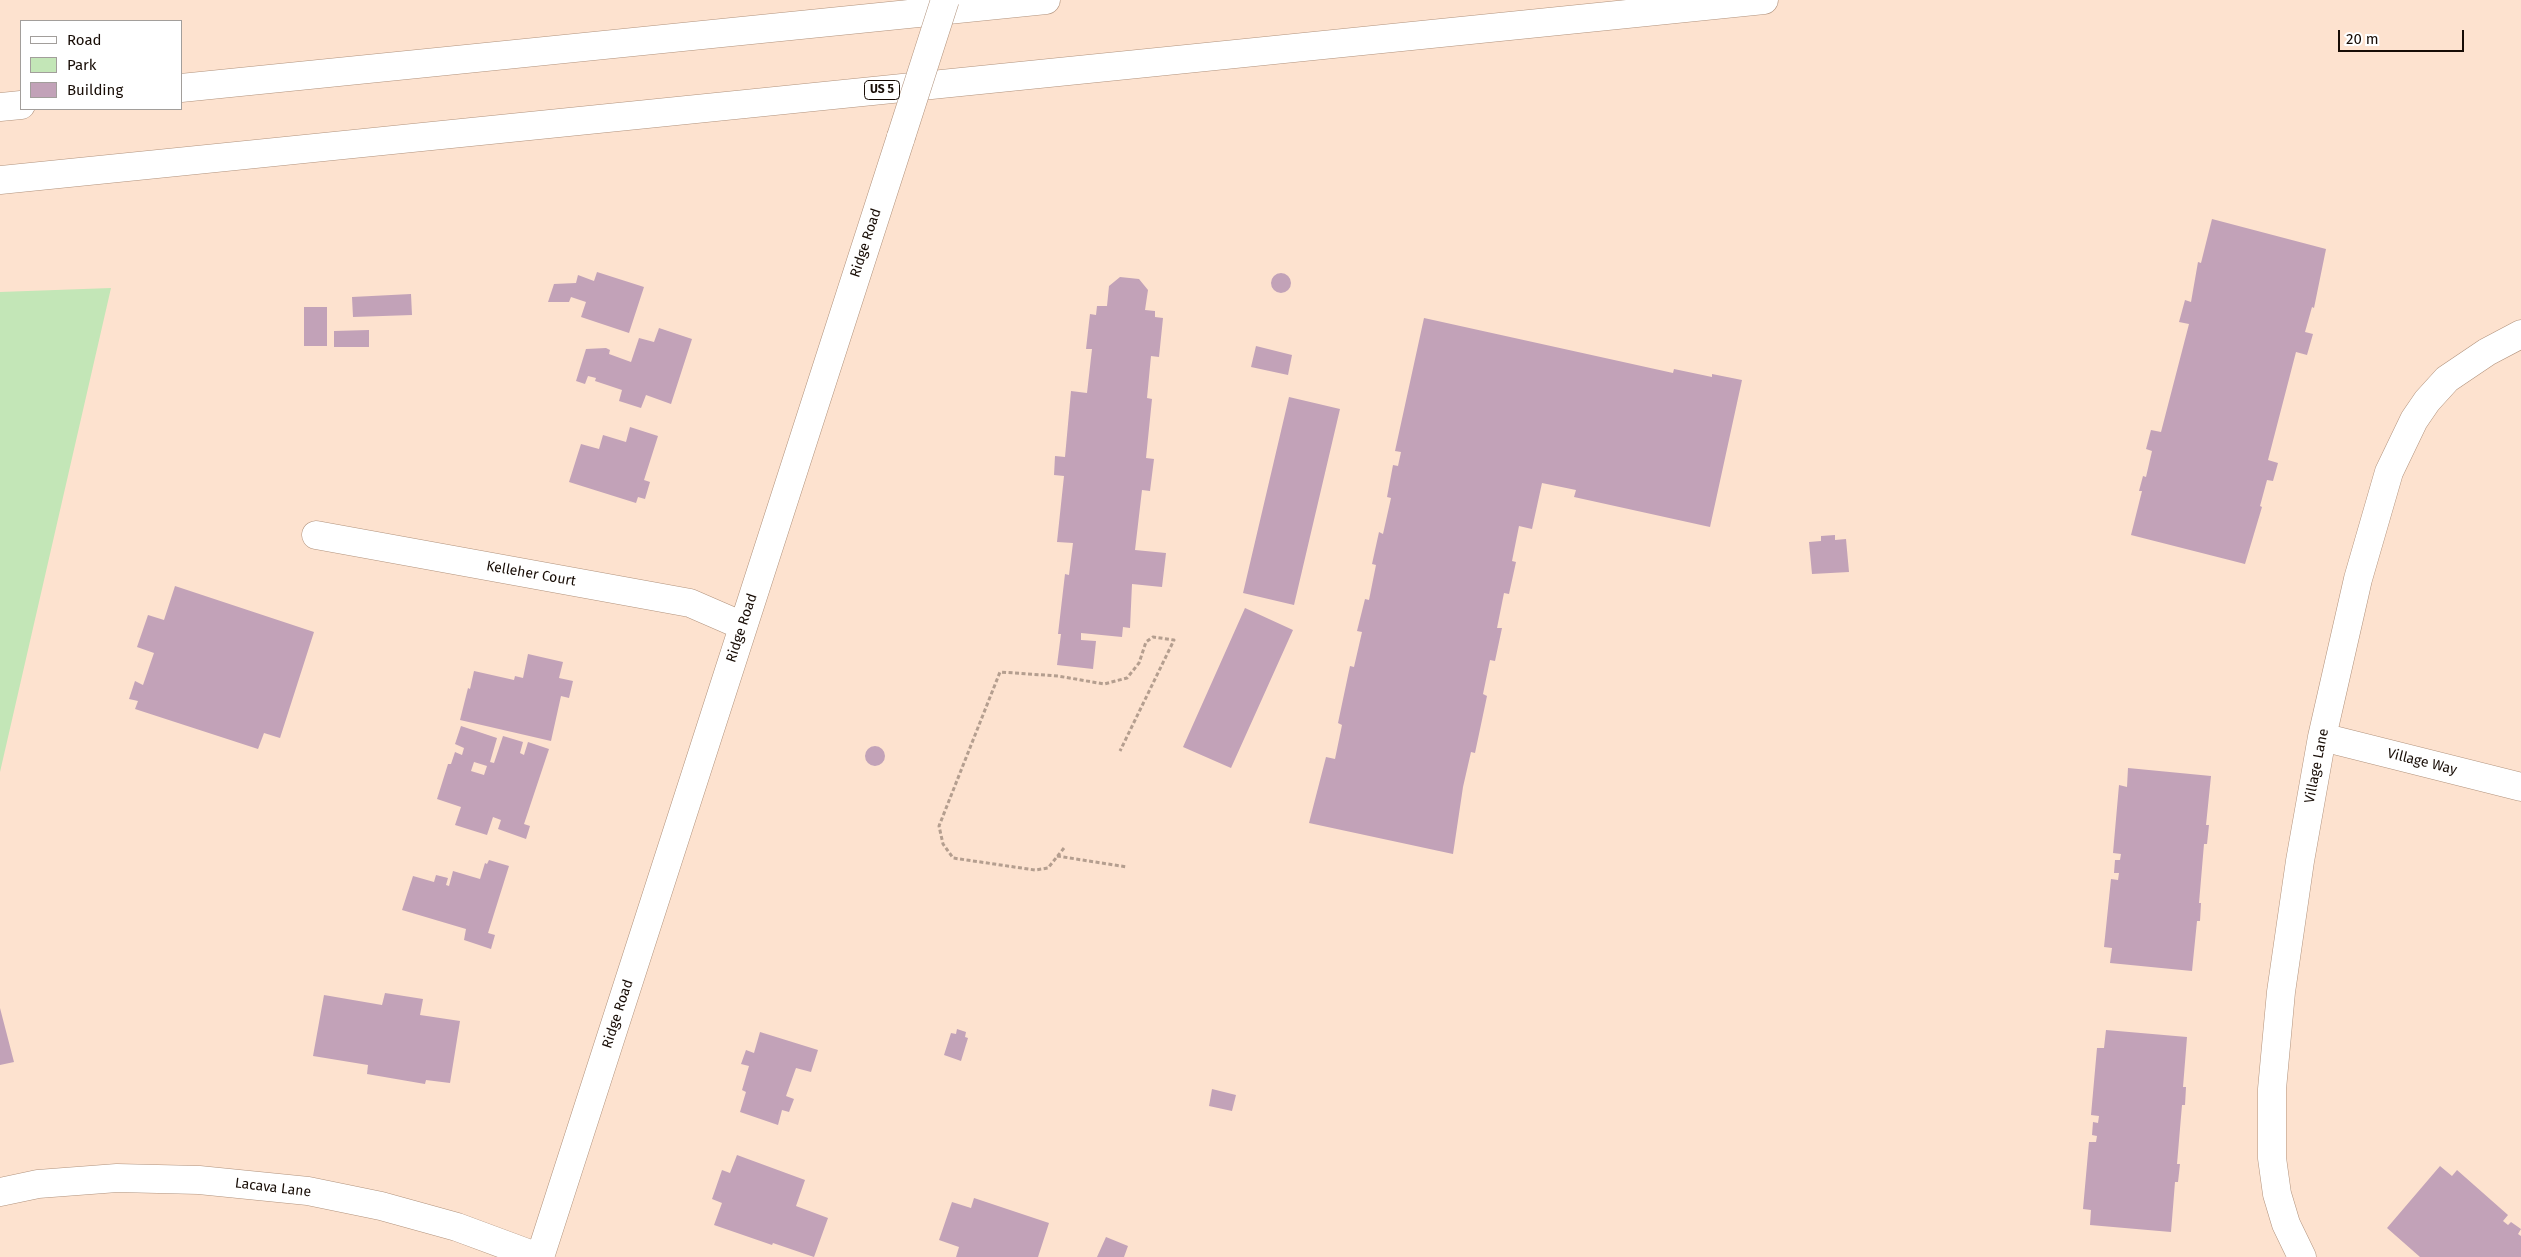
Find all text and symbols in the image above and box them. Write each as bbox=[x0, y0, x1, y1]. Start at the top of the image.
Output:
legend bbox=[20, 20, 182, 110]
scale bar bbox=[2341, 20, 2467, 52]
text: 20 m bbox=[2346, 30, 2379, 48]
text: Road bbox=[67, 31, 102, 49]
text: Park bbox=[67, 56, 97, 74]
road number: US 5 bbox=[864, 80, 900, 100]
text: Building bbox=[67, 81, 123, 99]
street label: Ridge Road bbox=[847, 206, 885, 280]
street label: Kelleher Court bbox=[485, 558, 577, 590]
street label: Ridge Road bbox=[723, 591, 761, 665]
street label: Village Lane bbox=[2302, 727, 2332, 805]
street label: Village Way bbox=[2385, 745, 2459, 779]
street label: Ridge Road bbox=[599, 977, 637, 1051]
street label: Lacava Lane bbox=[234, 1175, 312, 1201]

